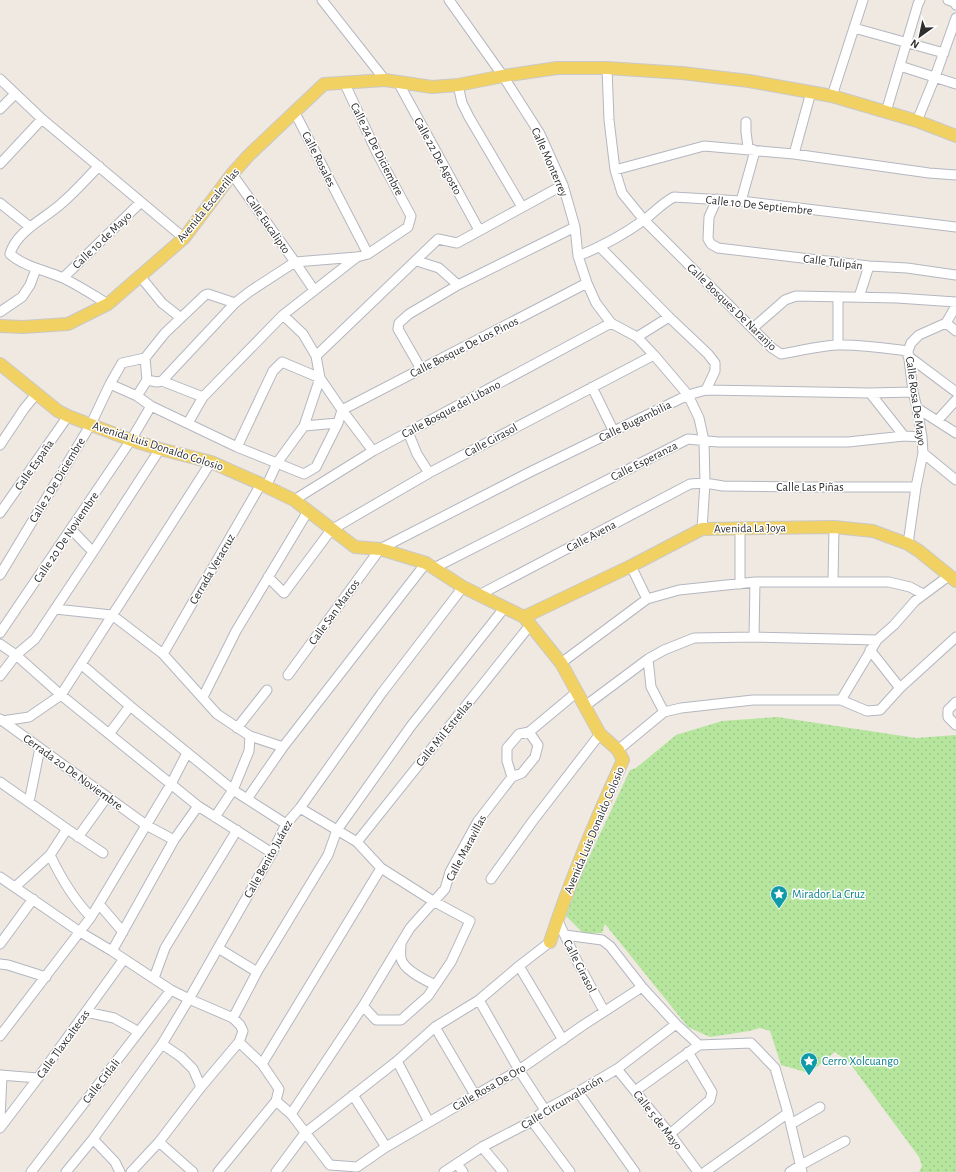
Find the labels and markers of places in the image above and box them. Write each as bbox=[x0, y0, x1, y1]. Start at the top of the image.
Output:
place icon: Mirador La Cruz bbox=[769, 884, 789, 909]
place label: Mirador La Cruz bbox=[792, 888, 865, 900]
place icon: Cerro Xolcuango bbox=[799, 1051, 819, 1076]
place label: Cerro Xolcuango bbox=[822, 1055, 899, 1067]

